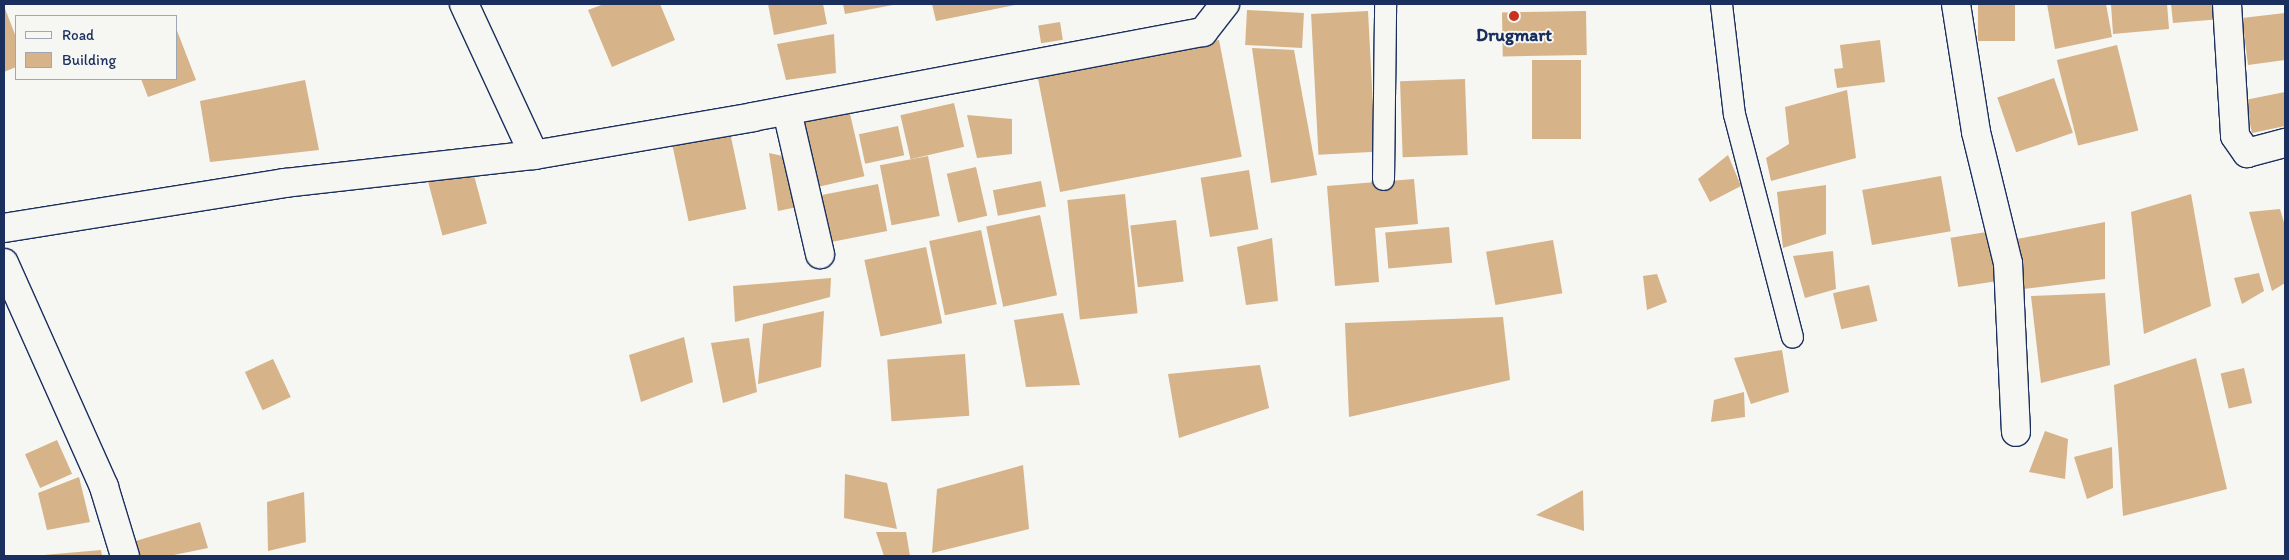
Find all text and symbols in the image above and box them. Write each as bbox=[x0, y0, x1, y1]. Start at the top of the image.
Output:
marker: Drugmart bbox=[1508, 10, 1520, 22]
legend bbox=[15, 15, 178, 80]
place label: Drugmart bbox=[1476, 24, 1552, 46]
text: Road bbox=[62, 26, 94, 44]
text: Building bbox=[62, 51, 116, 69]

